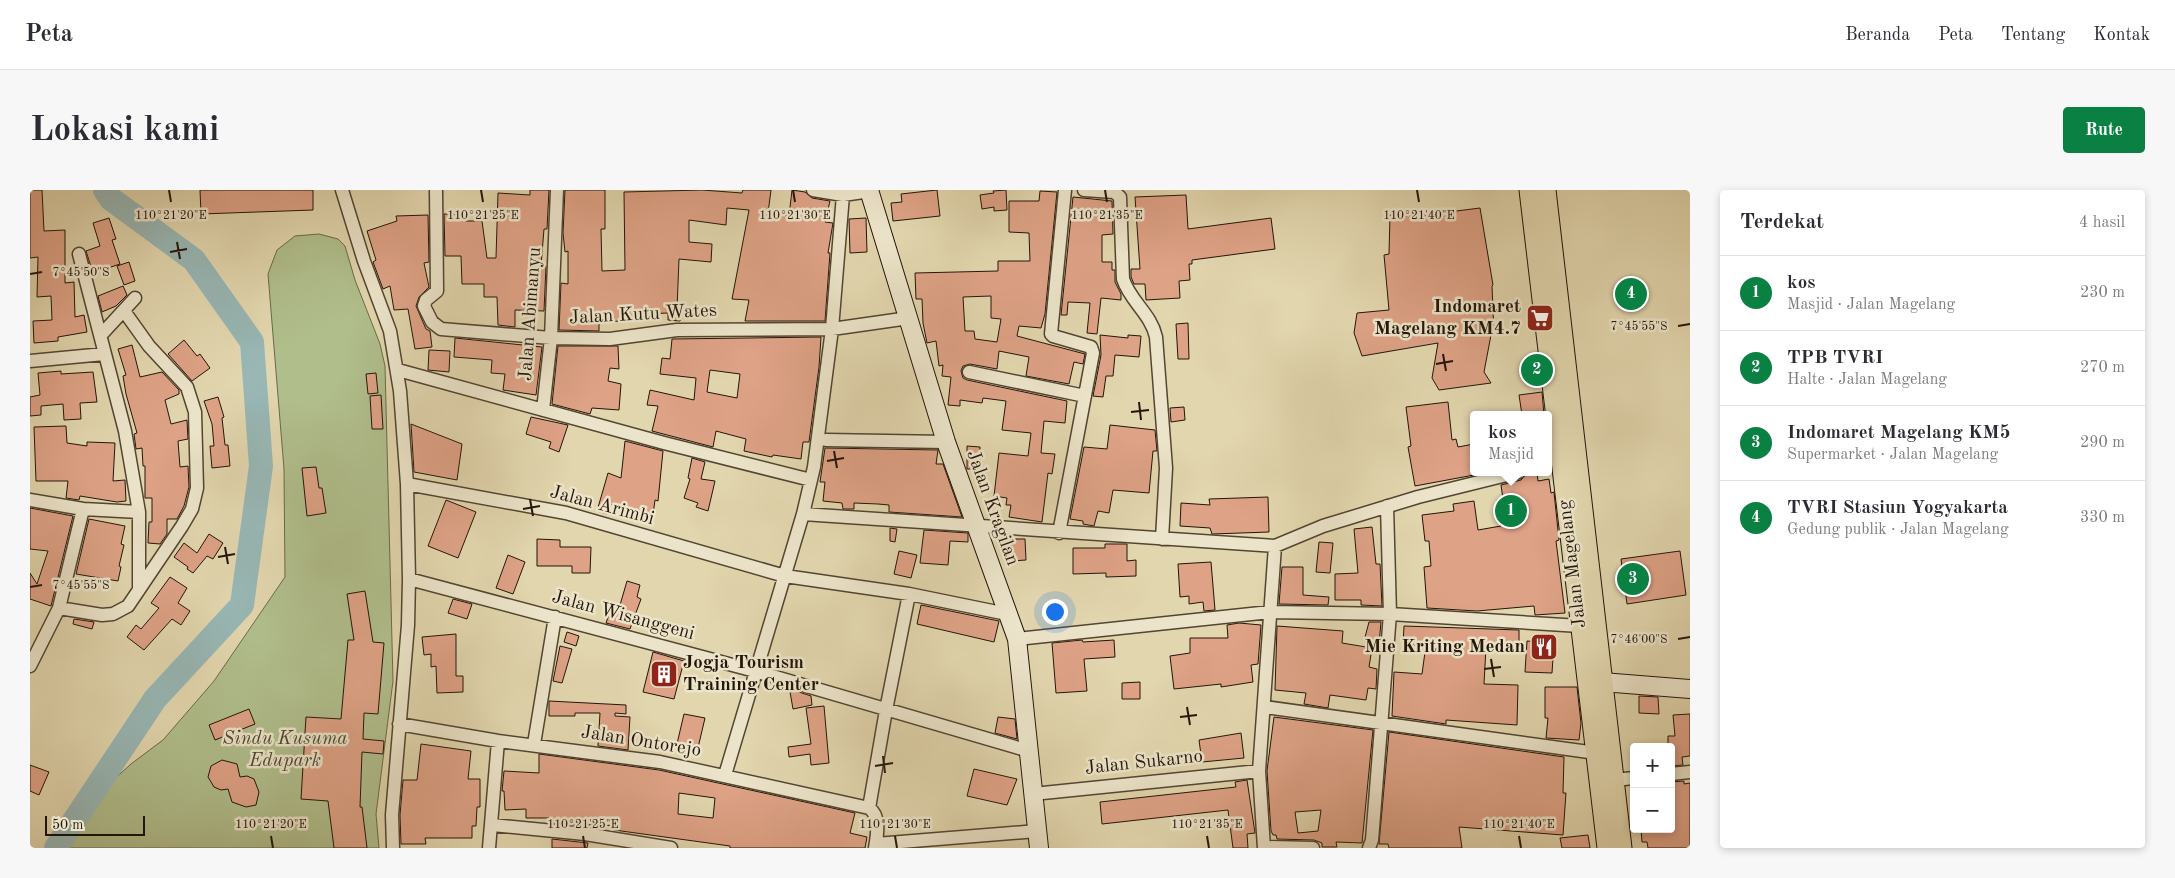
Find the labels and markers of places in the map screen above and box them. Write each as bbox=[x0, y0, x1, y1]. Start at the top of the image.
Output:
pin: 4 bbox=[1615, 275, 1647, 313]
place label: Indomaret Magelang KM4.7 bbox=[1374, 298, 1521, 339]
supermarket icon: Indomaret Magelang KM4.7 bbox=[1525, 303, 1555, 333]
pin: 2 bbox=[1521, 351, 1553, 389]
pin: 1 bbox=[1495, 492, 1527, 530]
pin: 3 bbox=[1617, 560, 1649, 598]
restaurant icon: Mie Kriting Medan bbox=[1529, 632, 1559, 662]
place label: Mie Kriting Medan bbox=[1364, 638, 1525, 657]
place label: Jogja Tourism Training Center bbox=[683, 654, 819, 695]
building icon: Jogja Tourism Training Center bbox=[649, 659, 679, 689]

